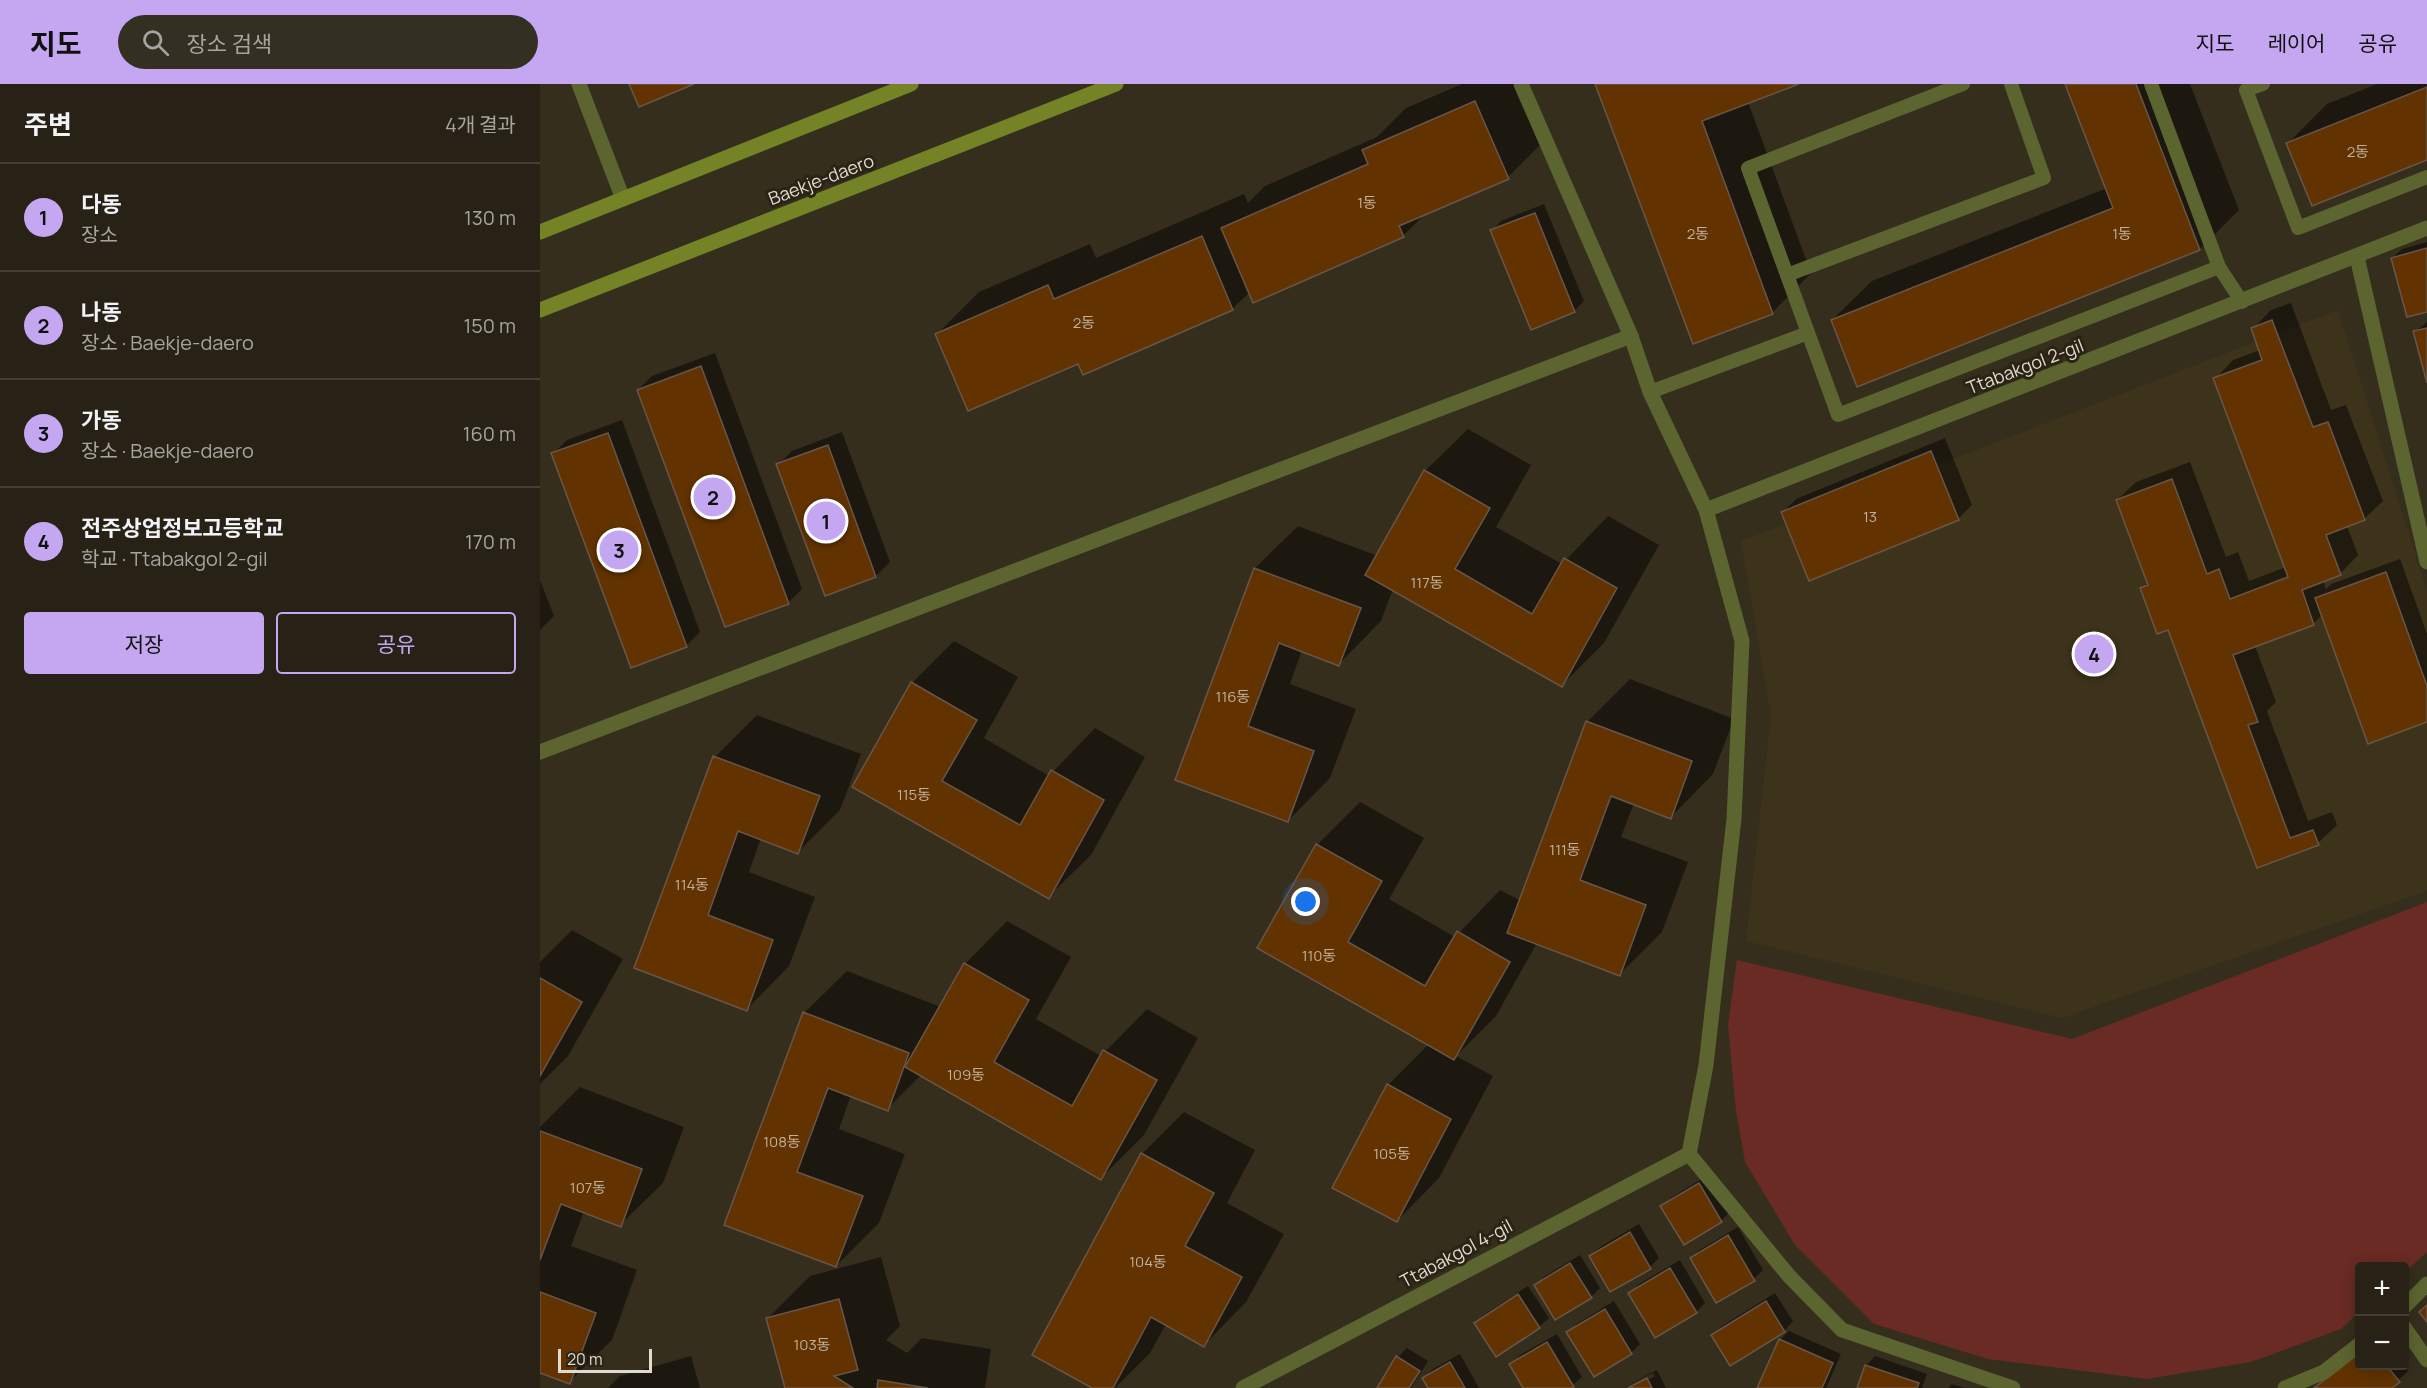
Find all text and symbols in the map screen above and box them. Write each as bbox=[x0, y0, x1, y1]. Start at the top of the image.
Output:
search box bbox=[118, 15, 538, 69]
text: 지도 bbox=[30, 24, 82, 62]
icon: search bbox=[139, 26, 172, 59]
text: 장소 검색 bbox=[187, 29, 272, 59]
text: 지도 bbox=[2196, 29, 2234, 57]
text: 레이어 bbox=[2267, 29, 2325, 57]
text: 공유 bbox=[2358, 29, 2397, 57]
text: 주변 bbox=[24, 106, 72, 142]
text: 4개 결과 bbox=[445, 111, 516, 138]
house number: 2동 bbox=[2347, 141, 2369, 162]
street label: Baekje-daero bbox=[765, 148, 877, 210]
text: 다동 bbox=[81, 189, 121, 219]
house number: 1동 bbox=[1357, 192, 1377, 213]
text: 1 bbox=[39, 204, 48, 231]
text: 130 m bbox=[464, 204, 516, 231]
text: 장소 bbox=[81, 221, 118, 248]
house number: 2동 bbox=[1687, 223, 1709, 244]
house number: 1동 bbox=[2112, 223, 2132, 244]
text: 나동 bbox=[81, 297, 121, 327]
text: 2 bbox=[38, 312, 49, 339]
text: 150 m bbox=[463, 312, 516, 339]
house number: 2동 bbox=[1073, 312, 1095, 333]
text: 장소 · Baekje-daero bbox=[81, 329, 254, 356]
street label: Ttabakgol 2-gil bbox=[1963, 333, 2087, 399]
text: 가동 bbox=[81, 405, 121, 435]
text: 3 bbox=[38, 420, 49, 447]
text: 160 m bbox=[463, 420, 516, 447]
text: 장소 · Baekje-daero bbox=[81, 437, 254, 464]
pin: 2 bbox=[694, 474, 732, 520]
pin: 1 bbox=[806, 498, 846, 544]
house number: 13 bbox=[1863, 506, 1877, 527]
text: 전주상업정보고등학교 bbox=[81, 513, 283, 543]
text: 4 bbox=[37, 528, 50, 555]
text: 170 m bbox=[465, 528, 516, 555]
pin: 3 bbox=[600, 528, 638, 572]
text: 학교 · Ttabakgol 2-gil bbox=[81, 545, 268, 572]
house number: 117동 bbox=[1410, 572, 1444, 593]
button: 저장 bbox=[24, 612, 264, 674]
button: 공유 bbox=[276, 612, 516, 674]
pin: 4 bbox=[2074, 632, 2114, 676]
house number: 116동 bbox=[1216, 686, 1250, 707]
house number: 115동 bbox=[897, 784, 931, 805]
house number: 111동 bbox=[1549, 839, 1581, 860]
house number: 114동 bbox=[675, 874, 709, 895]
your location bbox=[1291, 887, 1320, 916]
house number: 110동 bbox=[1302, 945, 1336, 966]
house number: 109동 bbox=[947, 1064, 985, 1085]
house number: 108동 bbox=[763, 1131, 801, 1152]
house number: 105동 bbox=[1373, 1143, 1411, 1164]
house number: 107동 bbox=[570, 1177, 606, 1198]
street label: Ttabakgol 4-gil bbox=[1396, 1213, 1516, 1293]
house number: 104동 bbox=[1129, 1251, 1167, 1272]
map controls bbox=[2355, 1262, 2409, 1370]
button: + bbox=[2355, 1262, 2409, 1316]
button: − bbox=[2355, 1316, 2409, 1370]
house number: 103동 bbox=[793, 1334, 831, 1355]
scale bar bbox=[558, 1346, 652, 1374]
text: 20 m bbox=[567, 1348, 603, 1370]

